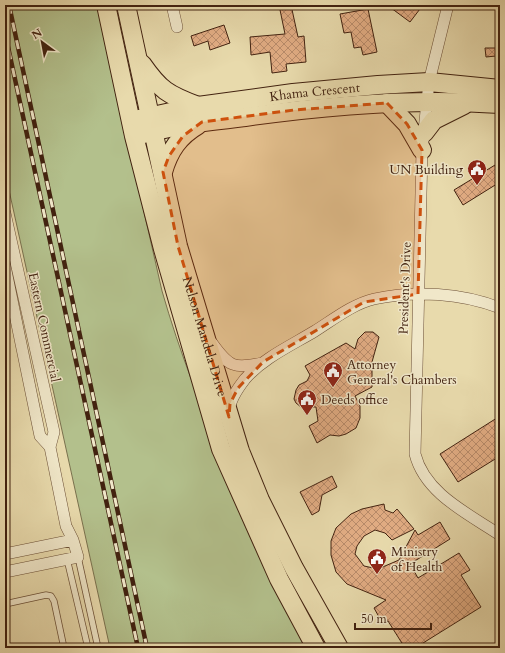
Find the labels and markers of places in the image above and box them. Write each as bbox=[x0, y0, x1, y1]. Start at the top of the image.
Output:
public building icon: UN Building bbox=[466, 158, 488, 186]
place label: UN Building bbox=[390, 161, 464, 179]
place label: Attorney General's Chambers bbox=[347, 356, 457, 389]
public building icon: Attorney General's Chambers bbox=[322, 360, 344, 388]
public building icon: Deeds office bbox=[296, 388, 318, 416]
place label: Deeds office bbox=[321, 391, 388, 409]
place label: Ministry of Health bbox=[391, 543, 442, 576]
public building icon: Ministry of Health bbox=[366, 547, 388, 575]

